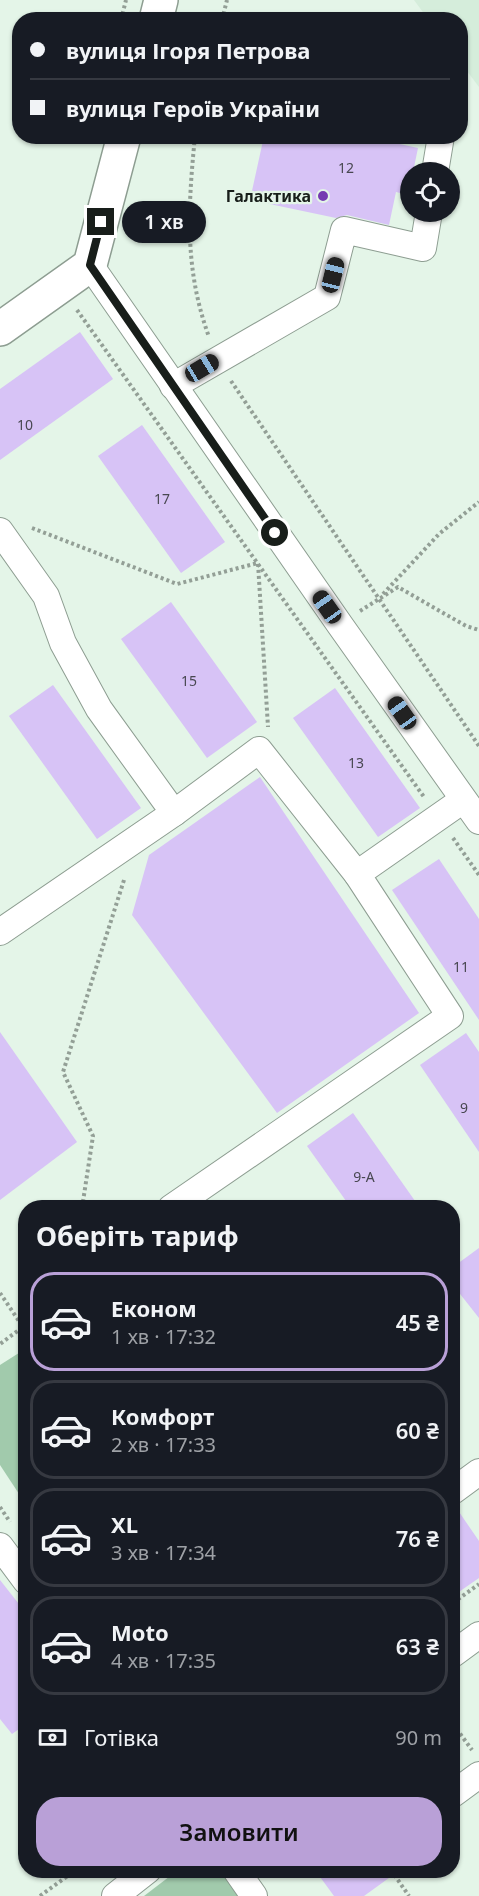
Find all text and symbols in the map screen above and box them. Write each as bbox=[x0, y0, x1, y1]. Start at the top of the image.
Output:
text: вулиця Ігоря Петрова bbox=[66, 35, 310, 65]
text: вулиця Героїв України bbox=[66, 93, 320, 123]
house number: 12 bbox=[338, 158, 354, 177]
map controls bbox=[400, 162, 460, 222]
button: locate bbox=[400, 162, 460, 222]
place label: Галактика bbox=[226, 185, 311, 207]
marker: Галактика bbox=[316, 189, 330, 203]
callout: 1 хв bbox=[122, 201, 206, 243]
route end bbox=[87, 208, 114, 235]
text: 1 хв bbox=[144, 208, 184, 235]
car bbox=[320, 255, 346, 295]
car bbox=[182, 351, 222, 385]
house number: 10 bbox=[17, 415, 33, 434]
house number: 17 bbox=[154, 489, 170, 508]
route start bbox=[261, 519, 288, 546]
car bbox=[309, 587, 345, 627]
house number: 15 bbox=[181, 671, 197, 690]
car bbox=[384, 693, 420, 733]
house number: 13 bbox=[348, 753, 364, 772]
house number: 11 bbox=[453, 957, 469, 976]
house number: 9 bbox=[460, 1098, 468, 1117]
house number: 9-А bbox=[353, 1167, 375, 1186]
text: Оберіть тариф bbox=[36, 1217, 239, 1254]
text: Економ bbox=[111, 1293, 197, 1323]
icon: car bbox=[39, 1295, 93, 1349]
text: 45 ₴ bbox=[396, 1307, 439, 1337]
text: 1 хв · 17:32 bbox=[111, 1323, 216, 1350]
text: Комфорт bbox=[111, 1401, 214, 1431]
icon: car bbox=[39, 1403, 93, 1457]
text: 60 ₴ bbox=[396, 1415, 439, 1445]
text: 2 хв · 17:33 bbox=[111, 1431, 216, 1458]
text: XL bbox=[111, 1509, 138, 1539]
icon: car bbox=[39, 1511, 93, 1565]
text: 76 ₴ bbox=[396, 1523, 439, 1553]
text: 3 хв · 17:34 bbox=[111, 1539, 216, 1566]
text: Moto bbox=[111, 1617, 169, 1647]
icon: car bbox=[39, 1619, 93, 1673]
text: 63 ₴ bbox=[396, 1631, 439, 1661]
text: 4 хв · 17:35 bbox=[111, 1647, 216, 1674]
icon: cash bbox=[36, 1721, 69, 1754]
text: Готівка bbox=[84, 1722, 159, 1752]
text: 90 m bbox=[395, 1724, 442, 1751]
button: Замовити bbox=[36, 1797, 442, 1866]

